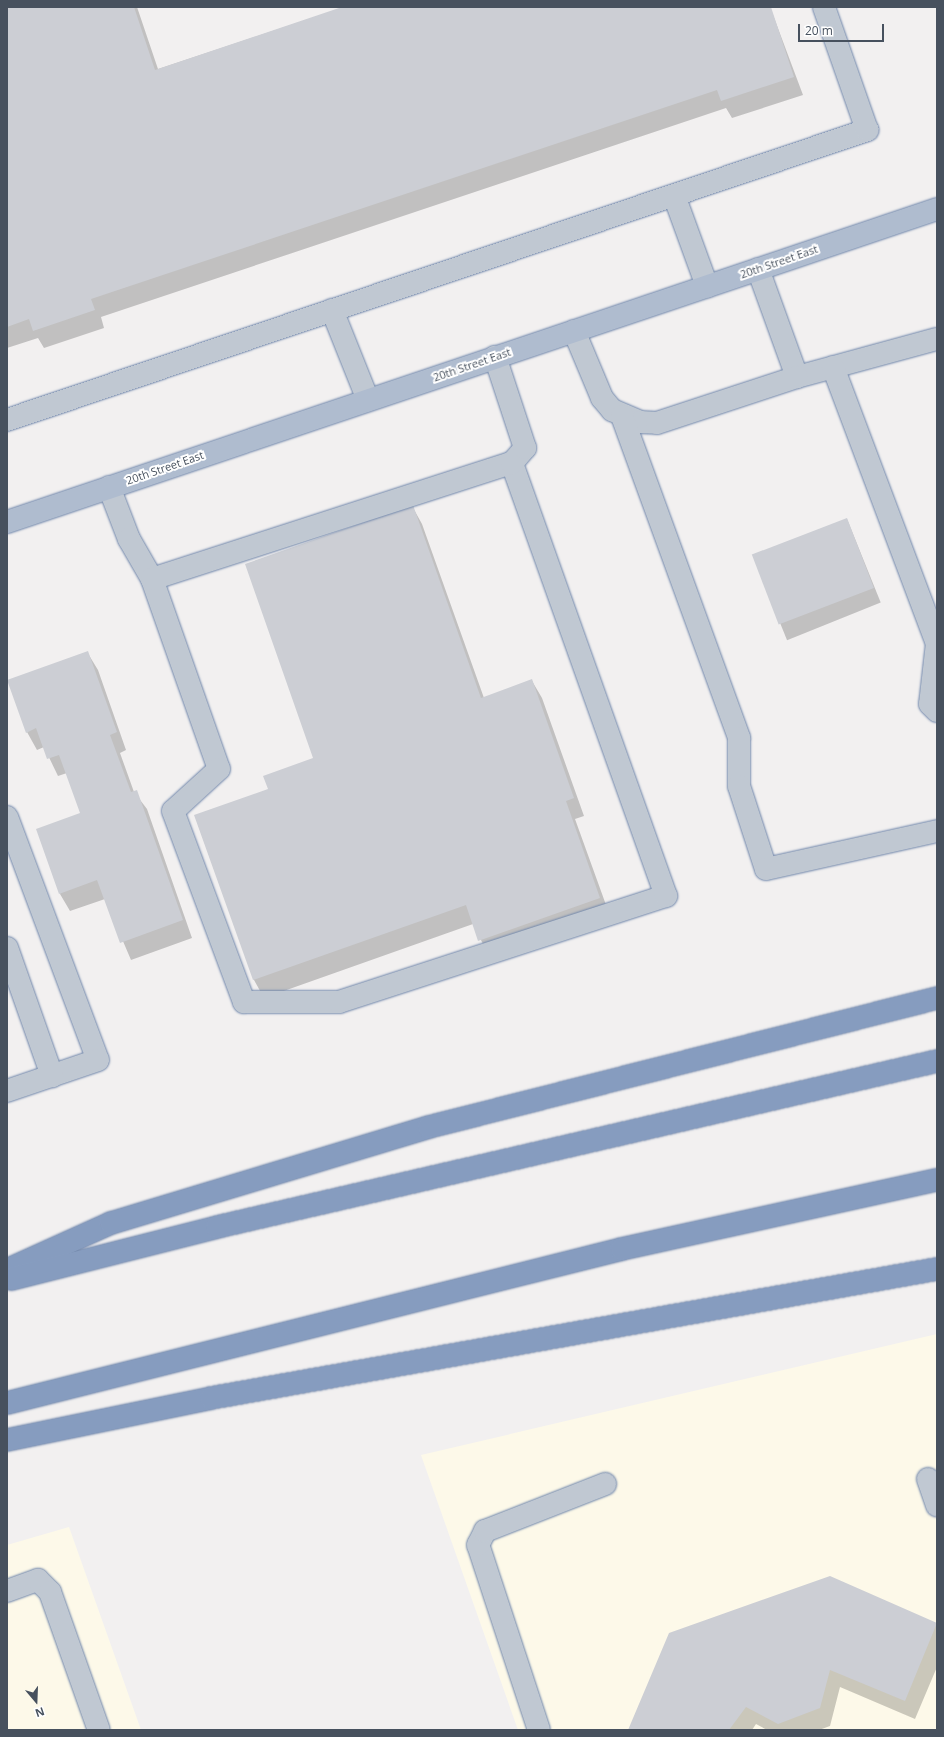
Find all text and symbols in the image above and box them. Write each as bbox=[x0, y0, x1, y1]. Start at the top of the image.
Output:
scale bar bbox=[800, 16, 886, 42]
text: 20 m bbox=[805, 22, 833, 39]
street label: 20th Street East bbox=[739, 243, 819, 281]
street label: 20th Street East bbox=[432, 346, 512, 384]
street label: 20th Street East bbox=[125, 449, 205, 487]
north arrow bbox=[16, 1681, 56, 1721]
text: N bbox=[33, 1704, 47, 1721]

